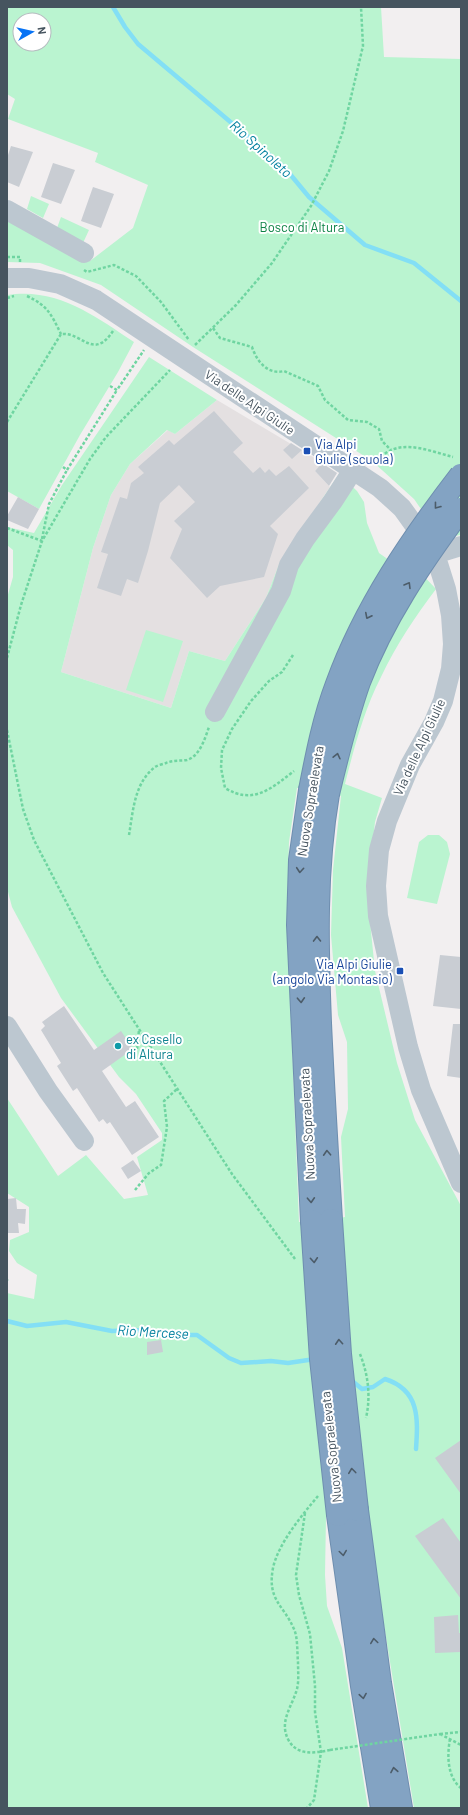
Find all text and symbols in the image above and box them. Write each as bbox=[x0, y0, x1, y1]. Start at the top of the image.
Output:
north arrow bbox=[12, 12, 52, 52]
text: N bbox=[35, 26, 49, 35]
water label: Rio Spinoleto bbox=[227, 116, 296, 181]
park label: Bosco di Altura bbox=[260, 219, 344, 235]
street label: Via delle Alpi Giulie bbox=[202, 366, 298, 438]
place label: Via Alpi Giulie (scuola) bbox=[315, 436, 393, 467]
marker: Via Alpi Giulie (scuola) bbox=[302, 446, 312, 456]
one-way arrow bbox=[435, 502, 442, 509]
one-way arrow bbox=[404, 582, 411, 589]
one-way arrow bbox=[365, 612, 373, 619]
street label: Via delle Alpi Giulie bbox=[390, 696, 449, 798]
street label: Nuova Sopraelevata bbox=[293, 745, 327, 857]
one-way arrow bbox=[332, 752, 341, 759]
one-way arrow bbox=[295, 867, 304, 873]
one-way arrow bbox=[313, 936, 321, 942]
place label: Via Alpi Giulie (angolo Via Montasio) bbox=[272, 956, 393, 987]
marker: Via Alpi Giulie (angolo Via Montasio) bbox=[395, 966, 405, 976]
one-way arrow bbox=[296, 997, 305, 1003]
place label: ex Casello di Altura bbox=[126, 1031, 182, 1062]
marker: ex Casello di Altura bbox=[113, 1041, 123, 1051]
street label: Nuova Sopraelevata bbox=[296, 1068, 318, 1180]
one-way arrow bbox=[323, 1150, 332, 1156]
one-way arrow bbox=[306, 1197, 315, 1203]
one-way arrow bbox=[310, 1257, 319, 1263]
water label: Rio Mercese bbox=[117, 1321, 189, 1342]
one-way arrow bbox=[335, 1339, 343, 1345]
street label: Nuova Sopraelevata bbox=[317, 1391, 345, 1503]
one-way arrow bbox=[348, 1468, 357, 1474]
one-way arrow bbox=[338, 1550, 347, 1557]
one-way arrow bbox=[370, 1638, 379, 1644]
one-way arrow bbox=[358, 1693, 367, 1699]
one-way arrow bbox=[390, 1767, 399, 1773]

